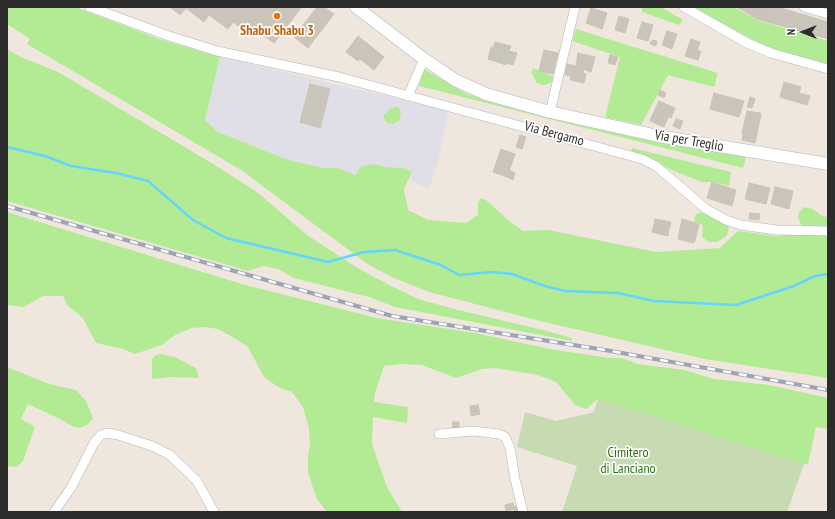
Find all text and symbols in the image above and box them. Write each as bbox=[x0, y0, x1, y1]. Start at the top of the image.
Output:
marker: Shabu Shabu 3 bbox=[272, 11, 282, 21]
north arrow bbox=[783, 12, 823, 52]
place label: Shabu Shabu 3 bbox=[240, 23, 314, 39]
text: N bbox=[784, 29, 798, 35]
street label: Via Bergamo bbox=[522, 118, 586, 150]
street label: Via per Treglio bbox=[653, 127, 725, 155]
park label: Cimitero di Lanciano bbox=[600, 445, 656, 478]

